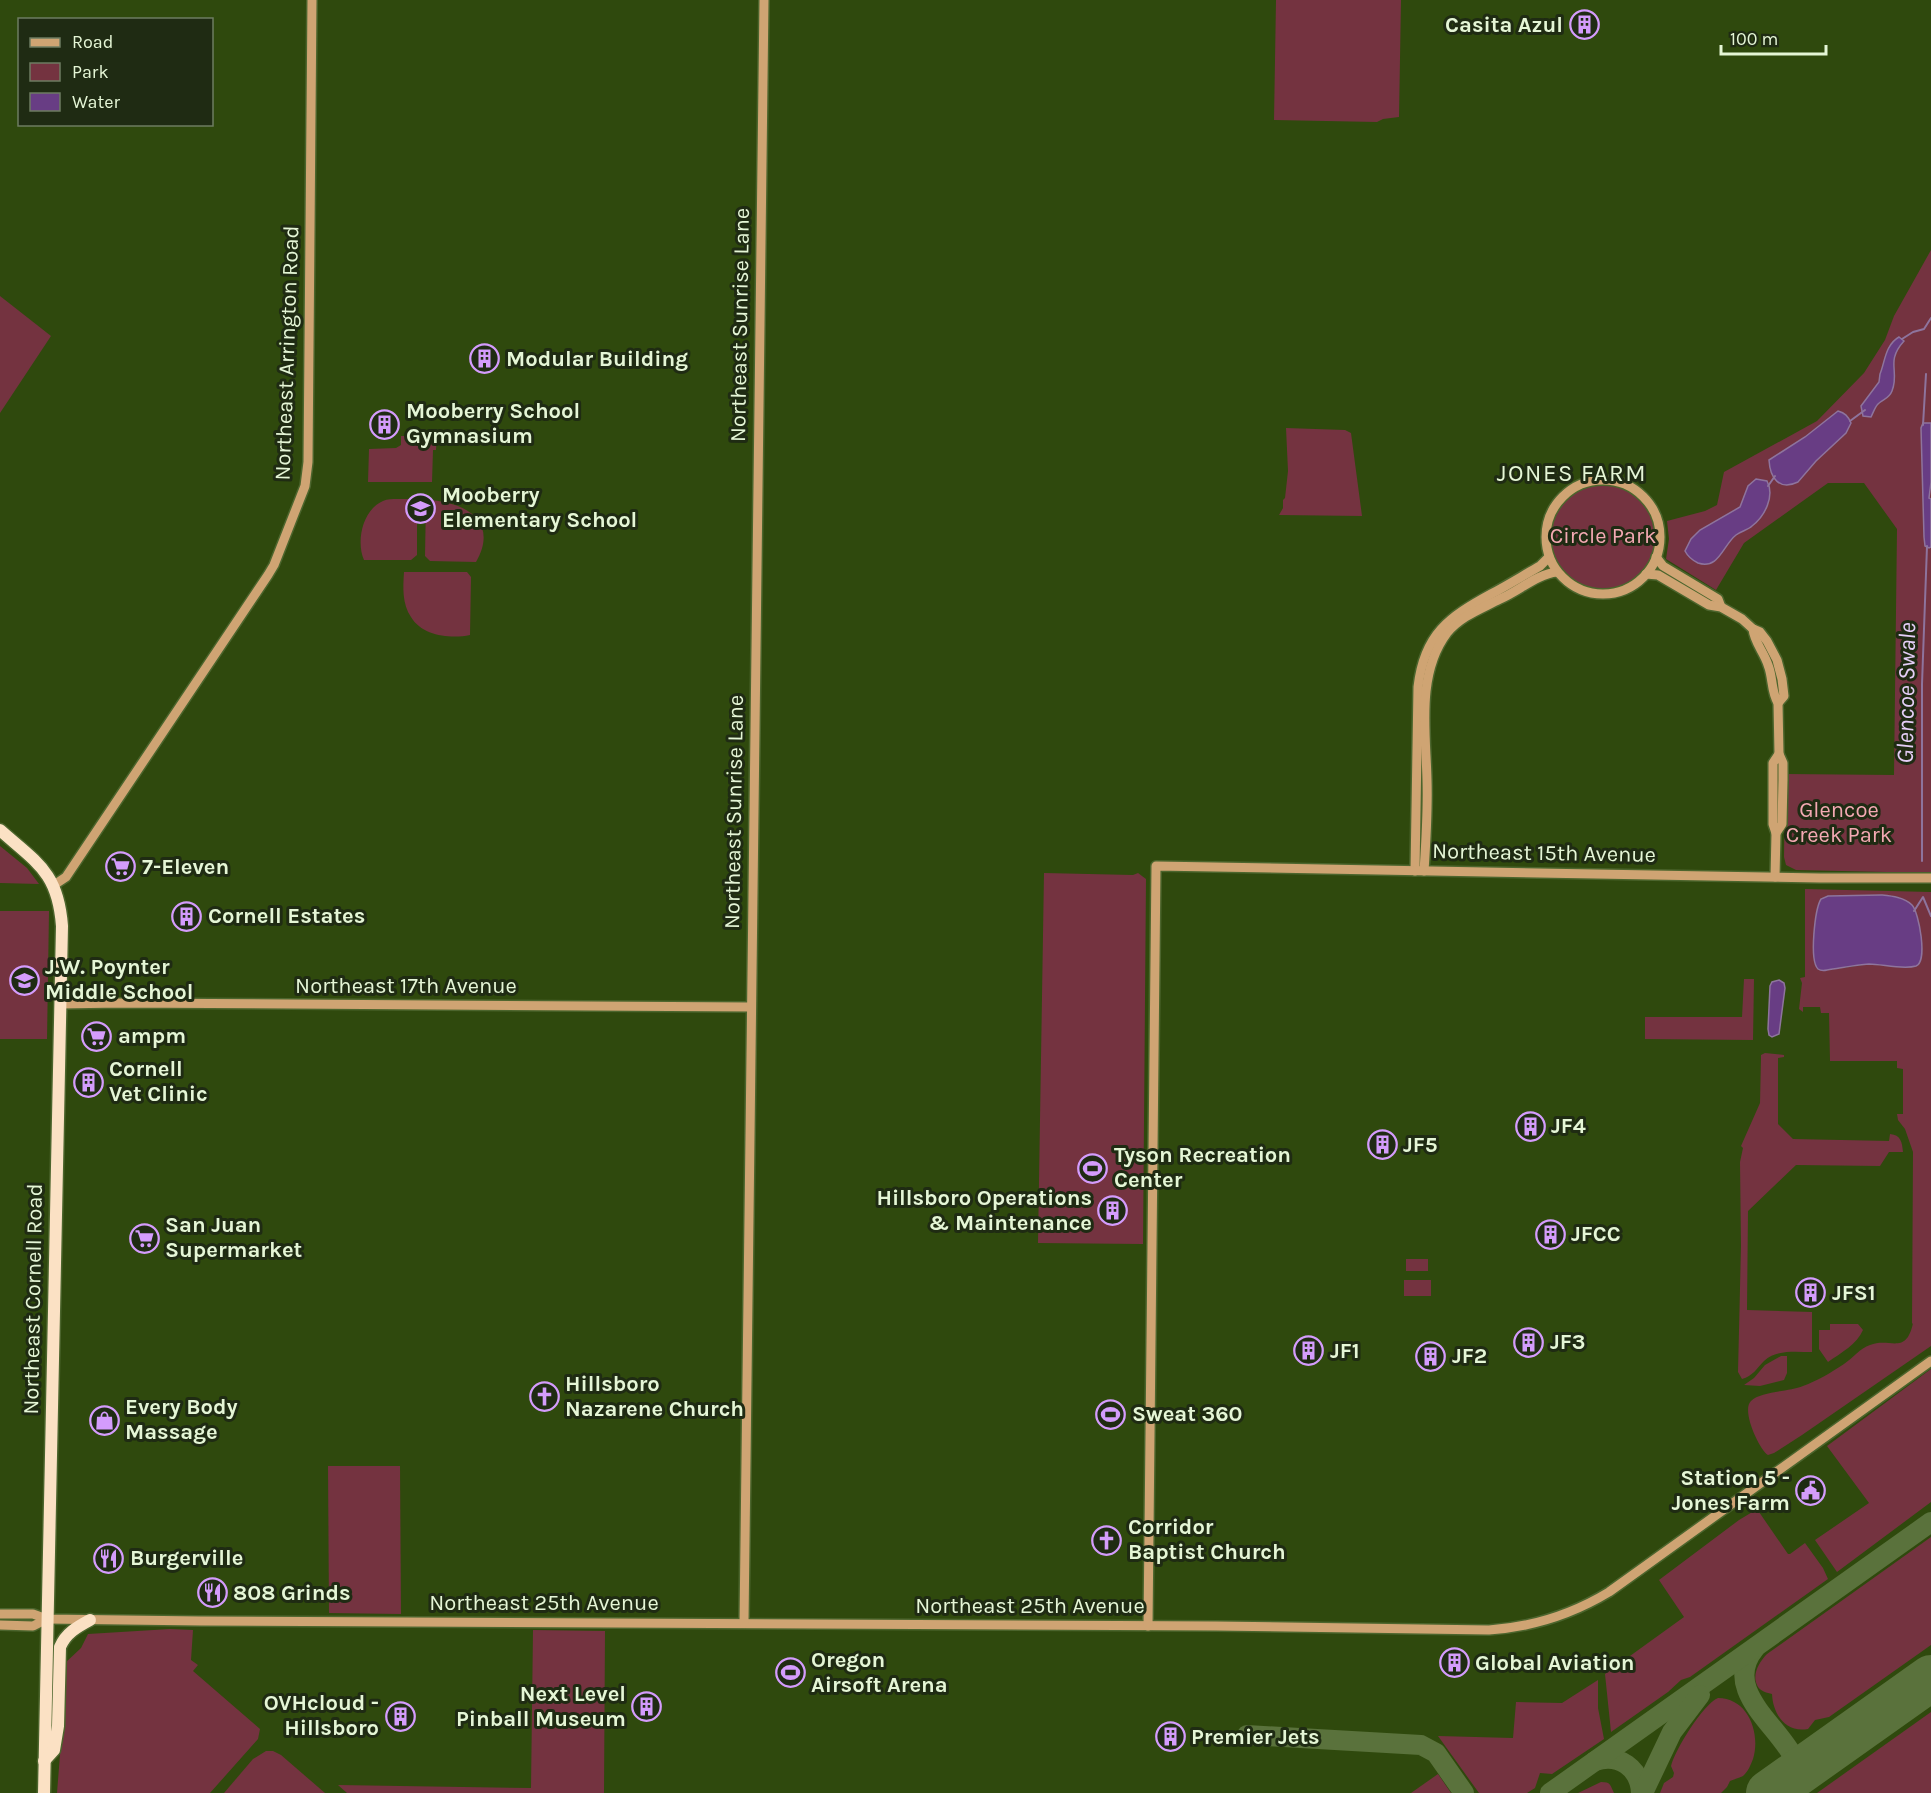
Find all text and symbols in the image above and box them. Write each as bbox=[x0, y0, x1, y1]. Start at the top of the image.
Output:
building icon: Casita Azul bbox=[1568, 9, 1600, 41]
place label: Casita Azul bbox=[1445, 12, 1563, 38]
legend bbox=[18, 18, 213, 126]
scale bar bbox=[1721, 18, 1826, 56]
text: 100 m bbox=[1730, 28, 1778, 50]
text: Road bbox=[72, 31, 113, 53]
text: Park bbox=[72, 61, 109, 83]
text: Water bbox=[72, 91, 120, 113]
street label: Northeast Sunrise Lane bbox=[725, 208, 755, 442]
street label: Northeast Arrington Road bbox=[270, 225, 304, 481]
building icon: Modular Building bbox=[469, 343, 501, 375]
place label: Modular Building bbox=[506, 346, 688, 372]
place label: Mooberry School Gymnasium bbox=[406, 398, 580, 449]
building icon: Mooberry School Gymnasium bbox=[369, 408, 401, 440]
district label: JONES FARM bbox=[1497, 459, 1647, 487]
place label: Mooberry Elementary School bbox=[442, 482, 637, 533]
school or university icon: Mooberry Elementary School bbox=[405, 492, 437, 524]
park label: Circle Park bbox=[1550, 523, 1656, 549]
water label: Glencoe Swale bbox=[1891, 622, 1921, 764]
street label: Northeast Sunrise Lane bbox=[719, 695, 749, 929]
park label: Glencoe Creek Park bbox=[1786, 797, 1892, 848]
street label: Northeast 15th Avenue bbox=[1432, 838, 1656, 868]
supermarket icon: 7-Eleven bbox=[105, 851, 137, 883]
place label: 7-Eleven bbox=[142, 854, 229, 880]
building icon: Cornell Estates bbox=[171, 900, 203, 932]
place label: Cornell Estates bbox=[208, 903, 365, 929]
place label: J.W. Poynter Middle School bbox=[45, 954, 193, 1005]
school or university icon: J.W. Poynter Middle School bbox=[8, 964, 40, 996]
street label: Northeast 17th Avenue bbox=[295, 973, 517, 999]
supermarket icon: ampm bbox=[81, 1020, 113, 1052]
place label: ampm bbox=[118, 1023, 186, 1049]
place label: Cornell Vet Clinic bbox=[109, 1056, 208, 1107]
building icon: Cornell Vet Clinic bbox=[72, 1066, 104, 1098]
building icon: JF4 bbox=[1514, 1110, 1546, 1142]
place label: JF4 bbox=[1551, 1113, 1586, 1139]
building icon: JF5 bbox=[1366, 1129, 1398, 1161]
place label: JF5 bbox=[1403, 1132, 1438, 1158]
place label: Tyson Recreation Center bbox=[1114, 1142, 1291, 1193]
sports icon: Tyson Recreation Center bbox=[1077, 1152, 1109, 1184]
street label: Northeast Cornell Road bbox=[18, 1183, 48, 1415]
place label: Hillsboro Operations & Maintenance bbox=[876, 1185, 1092, 1236]
building icon: Hillsboro Operations & Maintenance bbox=[1097, 1195, 1129, 1227]
place label: San Juan Supermarket bbox=[165, 1212, 303, 1263]
building icon: JFCC bbox=[1534, 1218, 1566, 1250]
place label: JFCC bbox=[1571, 1221, 1621, 1247]
supermarket icon: San Juan Supermarket bbox=[128, 1222, 160, 1254]
building icon: JFS1 bbox=[1795, 1277, 1827, 1309]
place label: JFS1 bbox=[1832, 1280, 1876, 1306]
building icon: JF3 bbox=[1513, 1326, 1545, 1358]
place label: JF3 bbox=[1550, 1329, 1585, 1355]
building icon: JF1 bbox=[1293, 1335, 1325, 1367]
place label: JF1 bbox=[1330, 1338, 1360, 1364]
building icon: JF2 bbox=[1415, 1340, 1447, 1372]
place label: JF2 bbox=[1452, 1343, 1487, 1369]
place label: Hillsboro Nazarene Church bbox=[565, 1371, 744, 1422]
church icon: Hillsboro Nazarene Church bbox=[528, 1381, 560, 1413]
place label: Every Body Massage bbox=[125, 1394, 238, 1445]
sports icon: Sweat 360 bbox=[1095, 1398, 1127, 1430]
place label: Sweat 360 bbox=[1132, 1401, 1242, 1427]
shop icon: Every Body Massage bbox=[88, 1404, 120, 1436]
place label: Station 5 - Jones Farm bbox=[1671, 1465, 1790, 1516]
public building icon: Station 5 - Jones Farm bbox=[1795, 1475, 1827, 1507]
place label: Corridor Baptist Church bbox=[1128, 1514, 1286, 1565]
church icon: Corridor Baptist Church bbox=[1091, 1524, 1123, 1556]
restaurant icon: Burgerville bbox=[93, 1542, 125, 1574]
place label: Burgerville bbox=[130, 1545, 243, 1571]
restaurant icon: 808 Grinds bbox=[196, 1577, 228, 1609]
place label: 808 Grinds bbox=[233, 1580, 351, 1606]
street label: Northeast 25th Avenue bbox=[429, 1590, 659, 1616]
street label: Northeast 25th Avenue bbox=[915, 1593, 1145, 1619]
place label: Oregon Airsoft Arena bbox=[811, 1647, 948, 1698]
building icon: Global Aviation bbox=[1438, 1647, 1470, 1679]
place label: Global Aviation bbox=[1475, 1650, 1635, 1676]
sports icon: Oregon Airsoft Arena bbox=[774, 1657, 806, 1689]
place label: Next Level Pinball Museum bbox=[456, 1681, 626, 1732]
place label: OVHcloud - Hillsboro bbox=[264, 1690, 379, 1741]
building icon: Next Level Pinball Museum bbox=[631, 1691, 663, 1723]
building icon: OVHcloud - Hillsboro bbox=[384, 1700, 416, 1732]
building icon: Premier Jets bbox=[1154, 1721, 1186, 1753]
place label: Premier Jets bbox=[1191, 1724, 1320, 1750]

